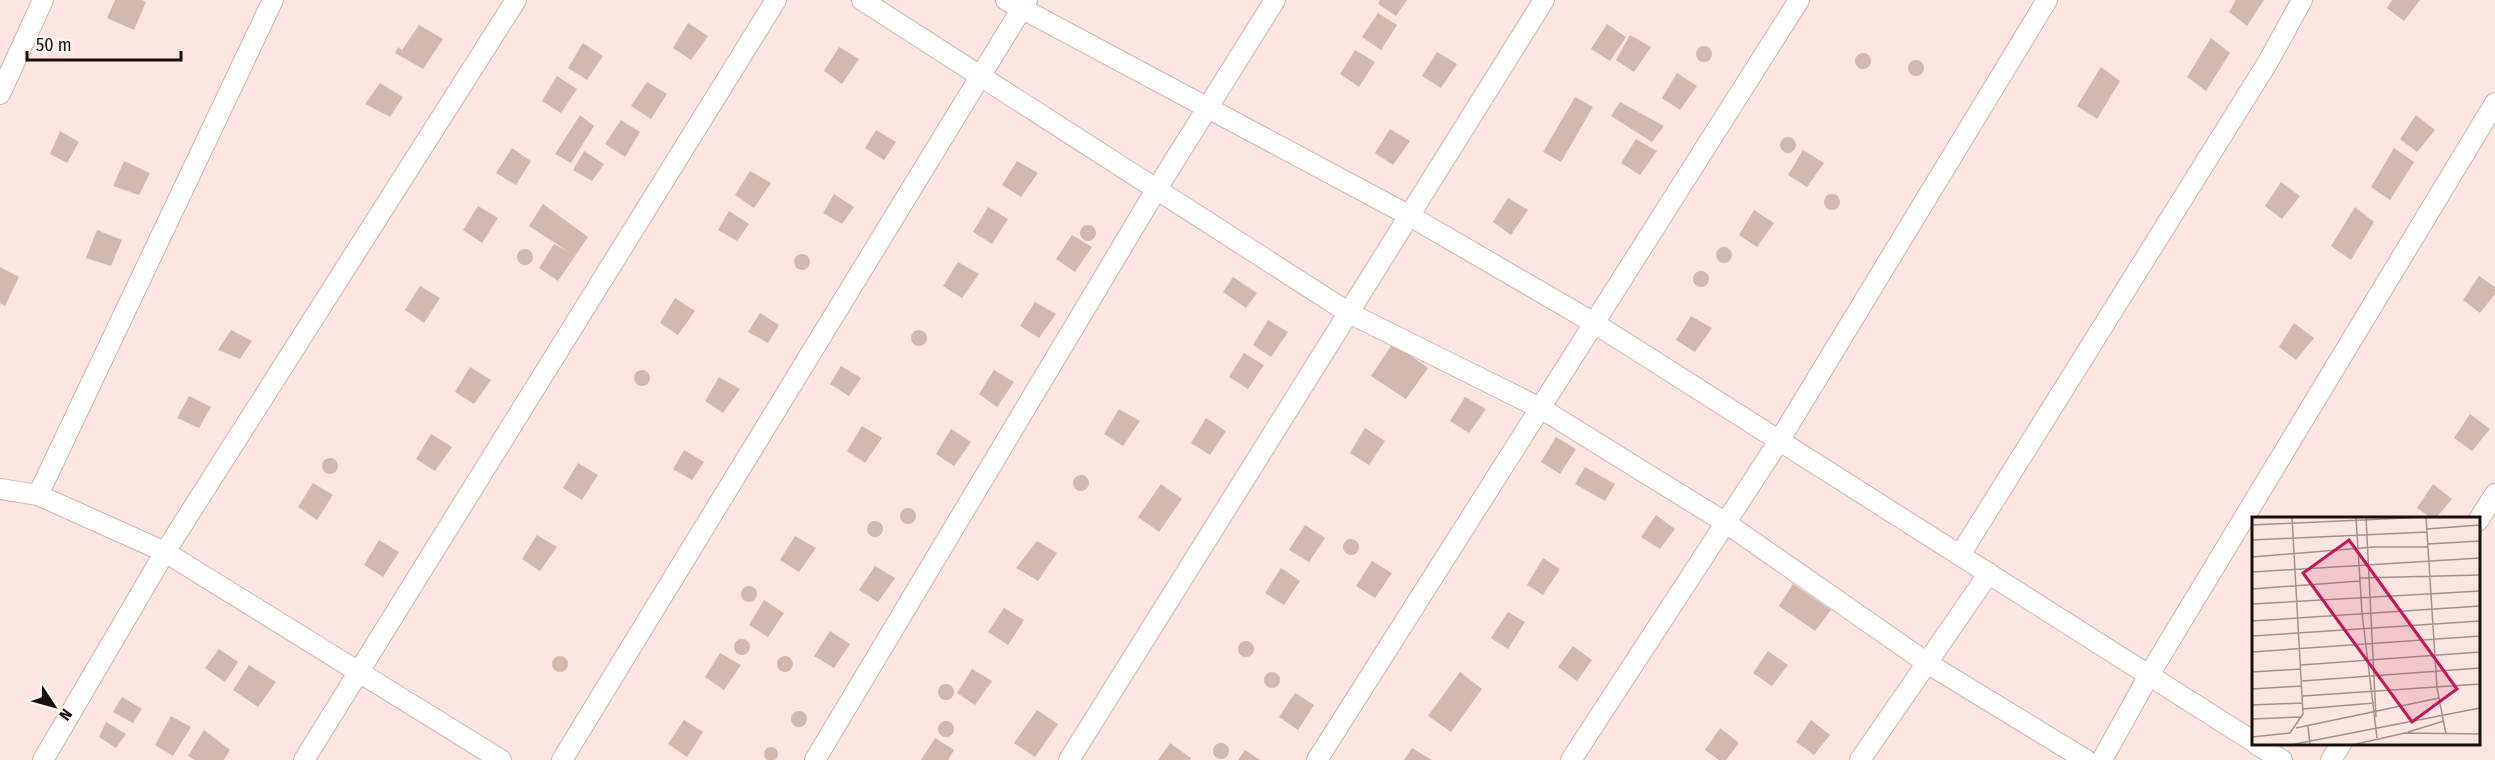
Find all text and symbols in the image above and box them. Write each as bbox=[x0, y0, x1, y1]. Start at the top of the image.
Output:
scale bar bbox=[27, 24, 182, 62]
text: 50 m bbox=[36, 34, 72, 56]
inset map bbox=[2252, 517, 2480, 745]
north arrow bbox=[24, 676, 84, 736]
text: N bbox=[55, 705, 76, 724]

